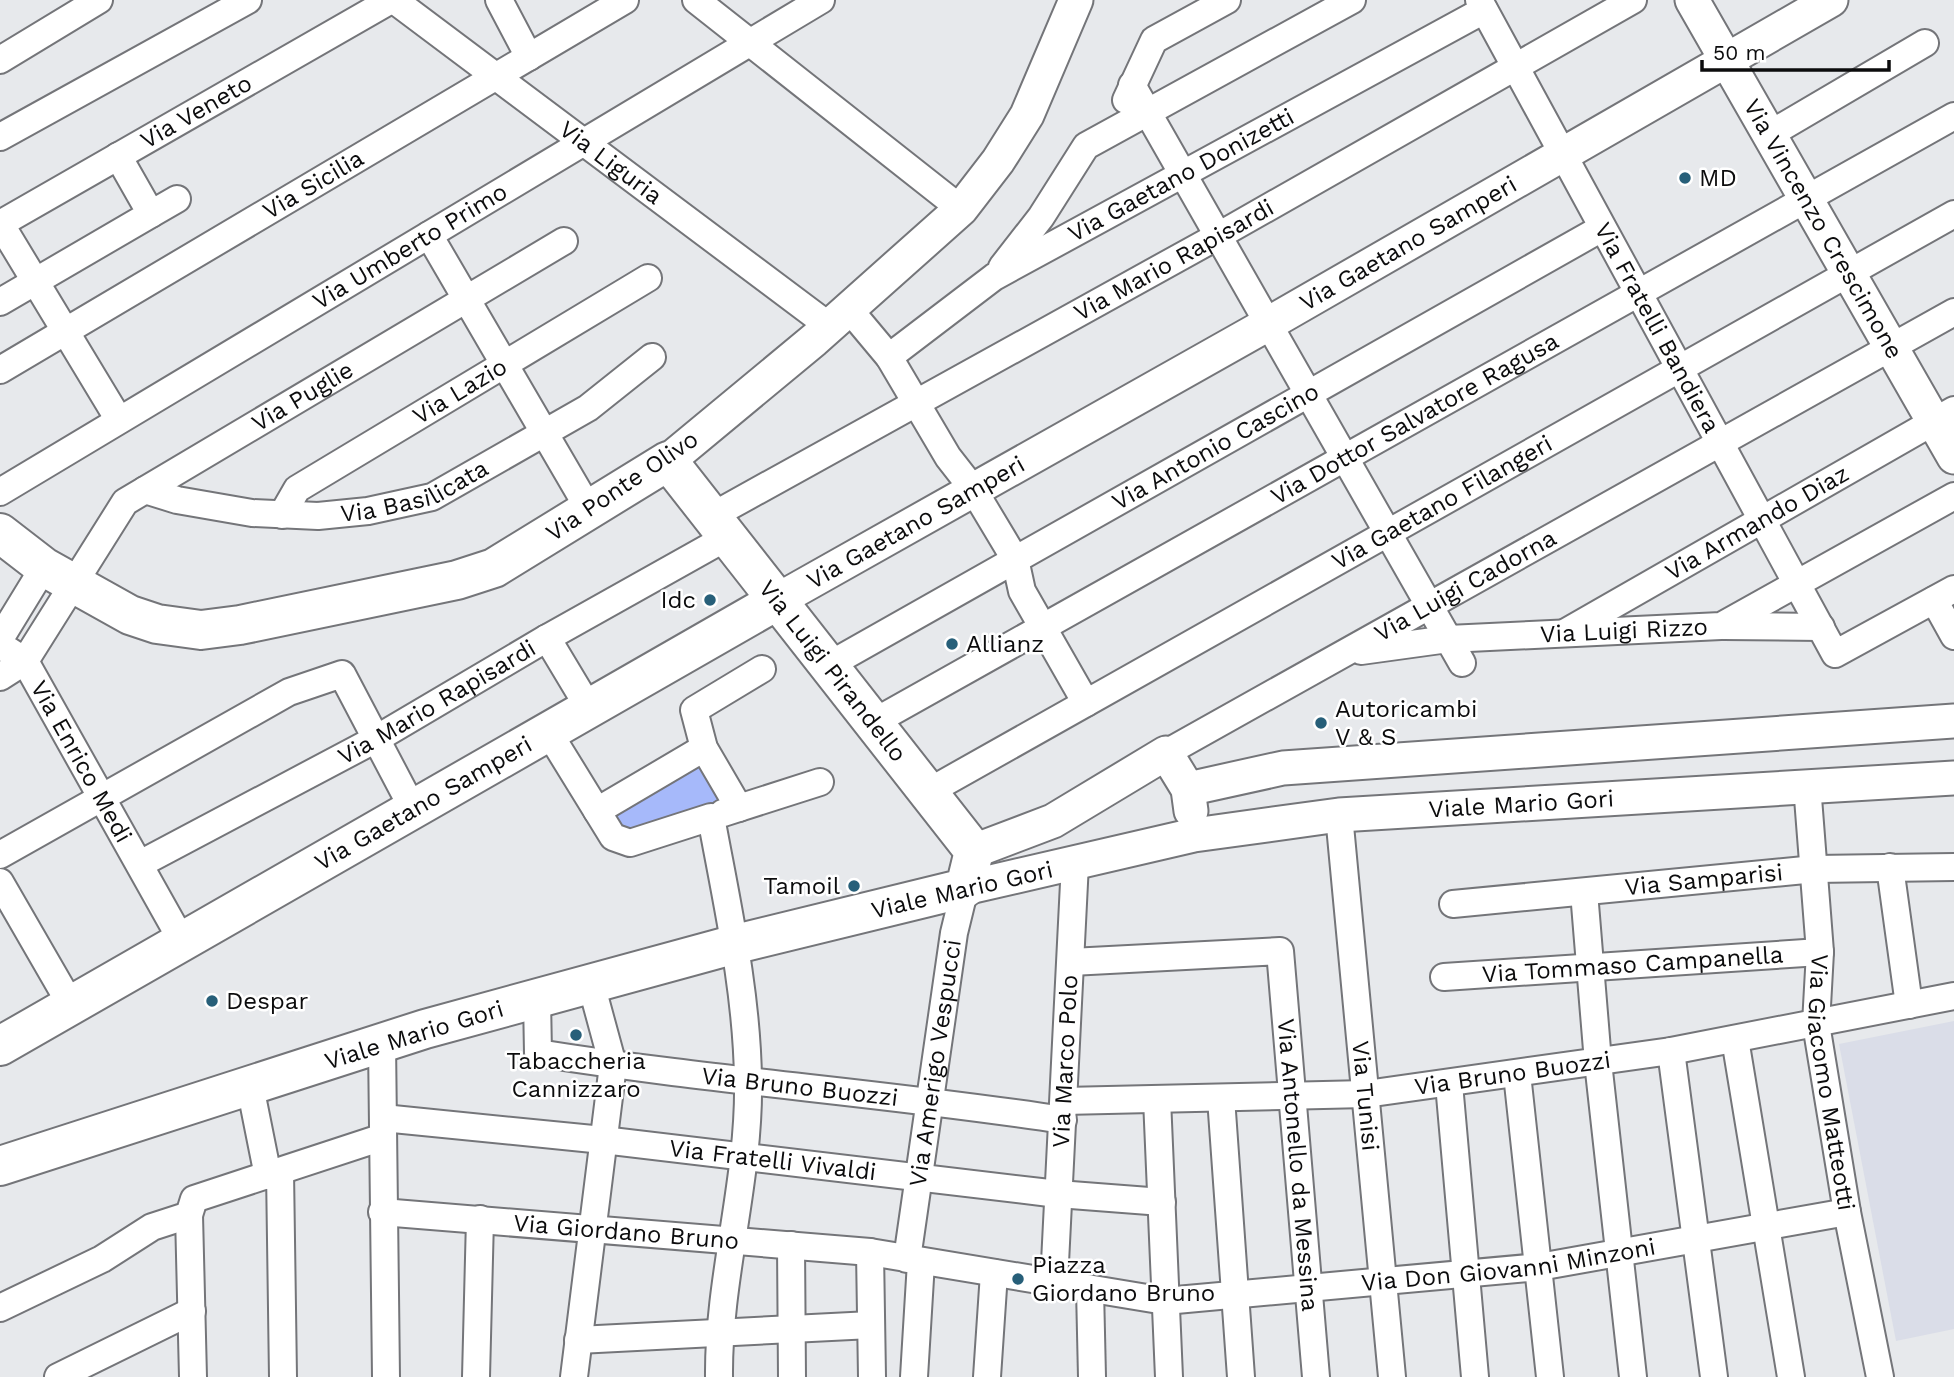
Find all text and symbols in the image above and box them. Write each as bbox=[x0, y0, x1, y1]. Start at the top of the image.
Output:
scale bar bbox=[1702, 28, 1889, 72]
text: 50 m bbox=[1713, 40, 1765, 65]
street label: Via Veneto bbox=[136, 69, 257, 155]
street label: Via Vincenzo Crescimone bbox=[1738, 94, 1909, 364]
street label: Via Gaetano Donizetti bbox=[1063, 102, 1299, 248]
street label: Via Liguria bbox=[554, 115, 668, 210]
street label: Via Sicilia bbox=[258, 144, 369, 225]
place label: MD bbox=[1699, 164, 1737, 192]
street label: Via Gaetano Samperi bbox=[1295, 170, 1521, 317]
marker: MD bbox=[1677, 170, 1693, 186]
street label: Via Umberto Primo bbox=[308, 177, 512, 315]
street label: Via Mario Rapisardi bbox=[1069, 193, 1279, 327]
street label: Via Fratelli Bandiera bbox=[1589, 218, 1726, 438]
street label: Via Dottor Salvatore Ragusa bbox=[1266, 327, 1563, 510]
street label: Via Lazio bbox=[408, 352, 512, 430]
street label: Via Puglie bbox=[247, 356, 358, 437]
street label: Via Antonio Cascino bbox=[1107, 377, 1324, 516]
street label: Via Ponte Olivo bbox=[541, 425, 703, 547]
street label: Via Gaetano Filangeri bbox=[1327, 429, 1557, 576]
street label: Via Gaetano Samperi bbox=[802, 450, 1029, 595]
street label: Via Basilicata bbox=[339, 454, 493, 528]
street label: Via Armando Diaz bbox=[1660, 459, 1854, 586]
street label: Via Luigi Cadorna bbox=[1370, 524, 1561, 647]
street label: Via Luigi Pirandello bbox=[753, 575, 913, 767]
place label: Idc bbox=[661, 586, 696, 614]
marker: Idc bbox=[702, 592, 718, 608]
street label: Via Luigi Rizzo bbox=[1539, 613, 1709, 649]
place label: Allianz bbox=[966, 630, 1044, 658]
street label: Via Mario Rapisardi bbox=[333, 634, 541, 771]
marker: Allianz bbox=[944, 636, 960, 652]
street label: Via Enrico Medi bbox=[25, 676, 138, 847]
place label: Autoricambi V & S bbox=[1335, 695, 1477, 751]
marker: Autoricambi V & S bbox=[1313, 715, 1329, 731]
street label: Via Gaetano Samperi bbox=[310, 730, 537, 876]
street label: Viale Mario Gori bbox=[1428, 784, 1615, 824]
street label: Viale Mario Gori bbox=[868, 855, 1056, 925]
street label: Via Samparisi bbox=[1623, 858, 1784, 901]
place label: Tamoil bbox=[763, 872, 841, 900]
marker: Tamoil bbox=[846, 878, 862, 894]
street label: Via Amerigo Vespucci bbox=[904, 937, 967, 1189]
street label: Via Tommaso Campanella bbox=[1481, 940, 1784, 988]
street label: Via Giacomo Matteotti bbox=[1802, 953, 1861, 1213]
street label: Via Marco Polo bbox=[1047, 974, 1083, 1148]
place label: Despar bbox=[226, 987, 308, 1015]
marker: Despar bbox=[204, 993, 220, 1009]
street label: Viale Mario Gori bbox=[321, 994, 507, 1076]
street label: Via Antonello da Messina bbox=[1272, 1017, 1324, 1313]
marker: Tabaccheria Cannizzaro bbox=[568, 1027, 584, 1043]
street label: Via Tunisi bbox=[1346, 1039, 1385, 1152]
street label: Via Bruno Buozzi bbox=[1413, 1046, 1612, 1101]
place label: Tabaccheria Cannizzaro bbox=[506, 1047, 646, 1103]
street label: Via Bruno Buozzi bbox=[700, 1062, 900, 1112]
street label: Via Fratelli Vivaldi bbox=[668, 1134, 878, 1186]
street label: Via Giordano Bruno bbox=[512, 1209, 740, 1255]
street label: Via Don Giovanni Minzoni bbox=[1360, 1232, 1658, 1297]
place label: Piazza Giordano Bruno bbox=[1032, 1251, 1215, 1307]
marker: Piazza Giordano Bruno bbox=[1010, 1271, 1026, 1287]

